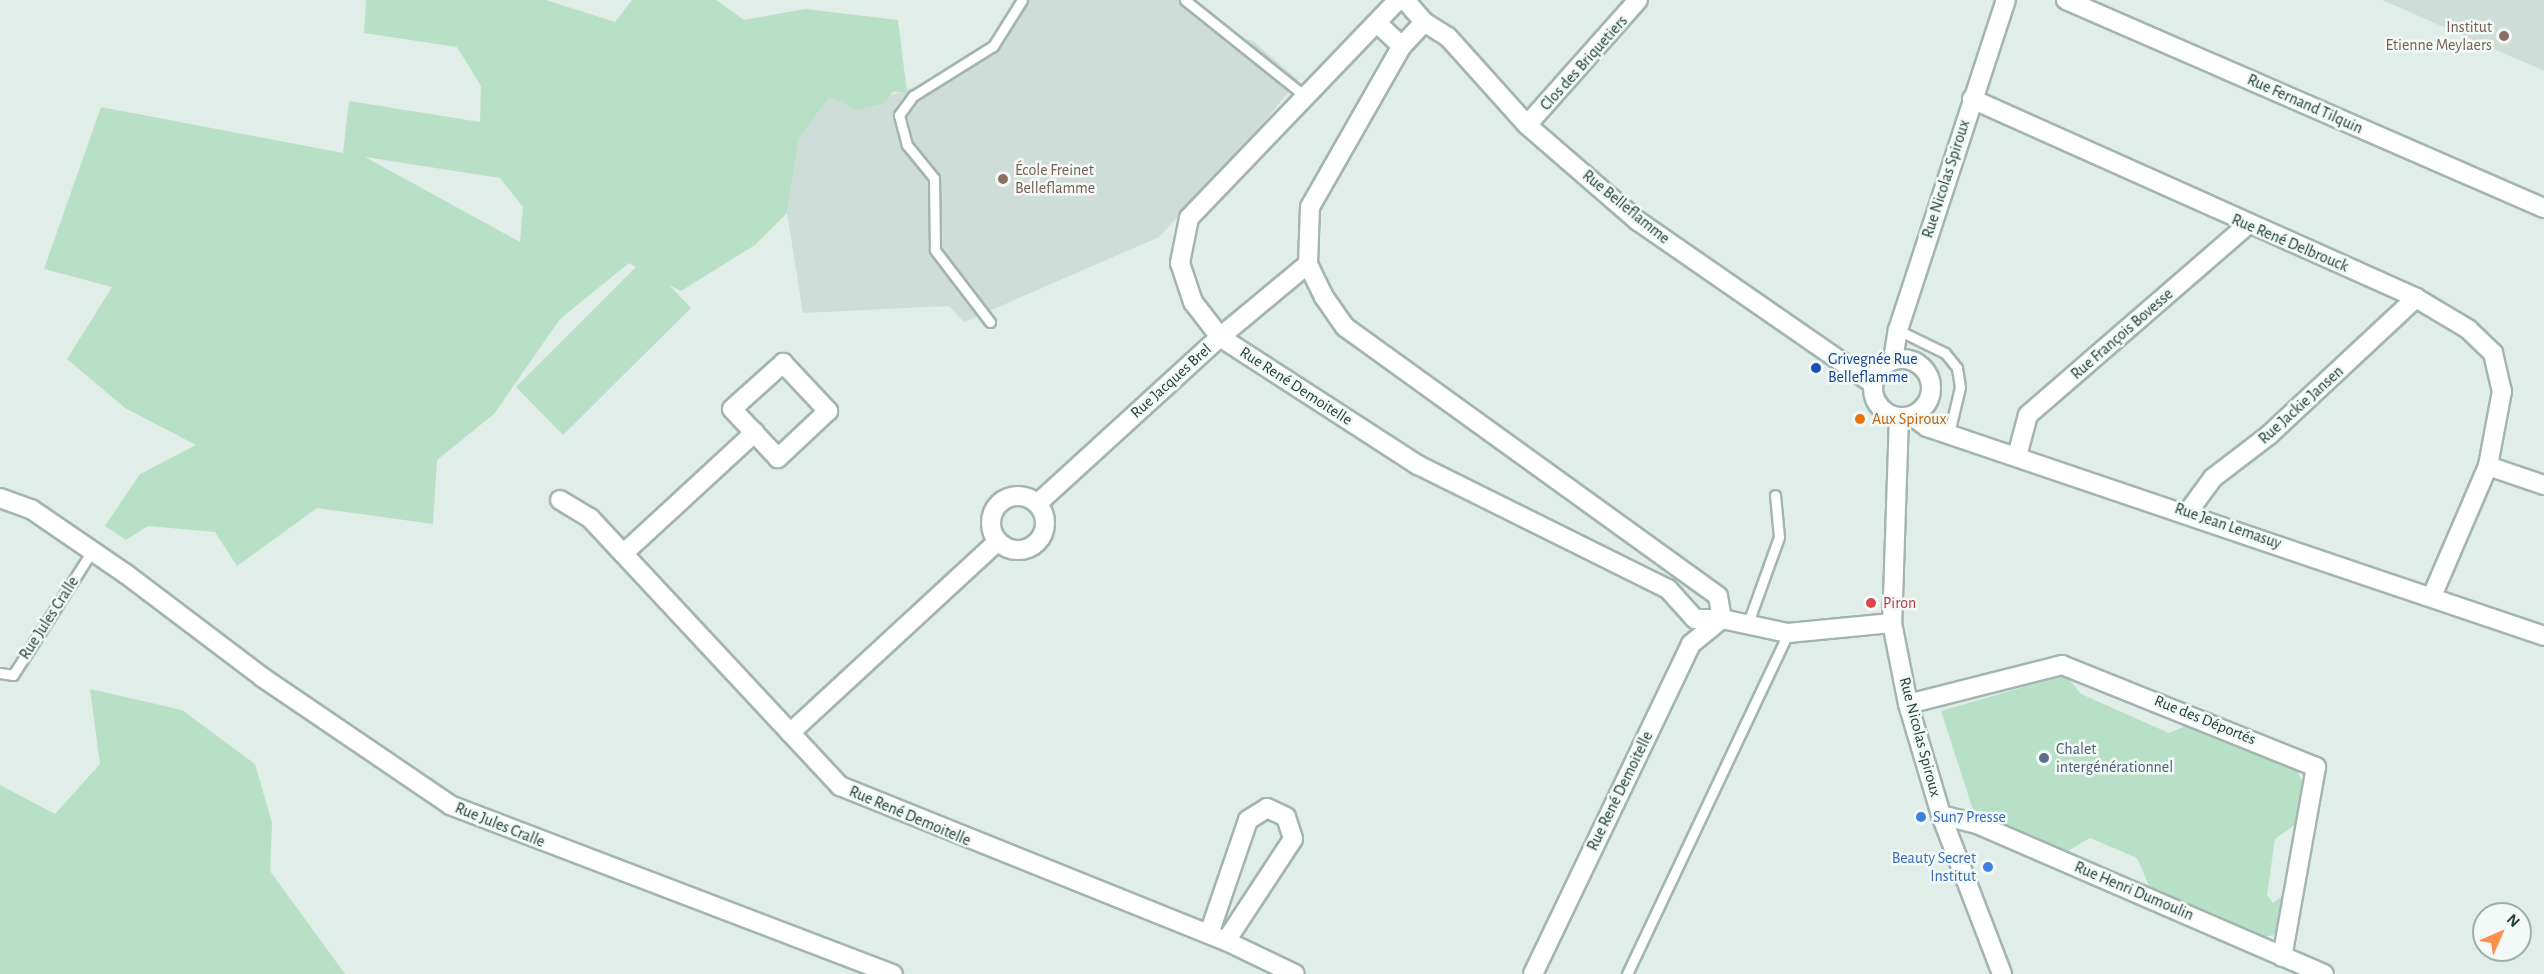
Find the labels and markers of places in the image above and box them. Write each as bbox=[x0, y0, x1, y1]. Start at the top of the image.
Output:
place label: Institut Etienne Meylaers bbox=[2386, 17, 2492, 55]
marker: Institut Etienne Meylaers bbox=[2497, 29, 2511, 43]
place label: École Freinet Belleflamme bbox=[1015, 160, 1095, 198]
marker: École Freinet Belleflamme bbox=[996, 172, 1010, 186]
place label: Grivegnée Rue Belleflamme bbox=[1828, 349, 1918, 387]
marker: Grivegnée Rue Belleflamme bbox=[1809, 361, 1823, 375]
place label: Aux Spiroux bbox=[1872, 409, 1946, 429]
marker: Aux Spiroux bbox=[1853, 412, 1867, 426]
place label: Piron bbox=[1883, 593, 1916, 613]
marker: Piron bbox=[1864, 596, 1878, 610]
place label: Chalet intergénérationnel bbox=[2056, 739, 2173, 777]
marker: Chalet intergénérationnel bbox=[2037, 751, 2051, 765]
place label: Sun7 Presse bbox=[1933, 807, 2006, 827]
marker: Sun7 Presse bbox=[1914, 810, 1928, 824]
place label: Beauty Secret Institut bbox=[1892, 848, 1976, 886]
marker: Beauty Secret Institut bbox=[1981, 860, 1995, 874]

